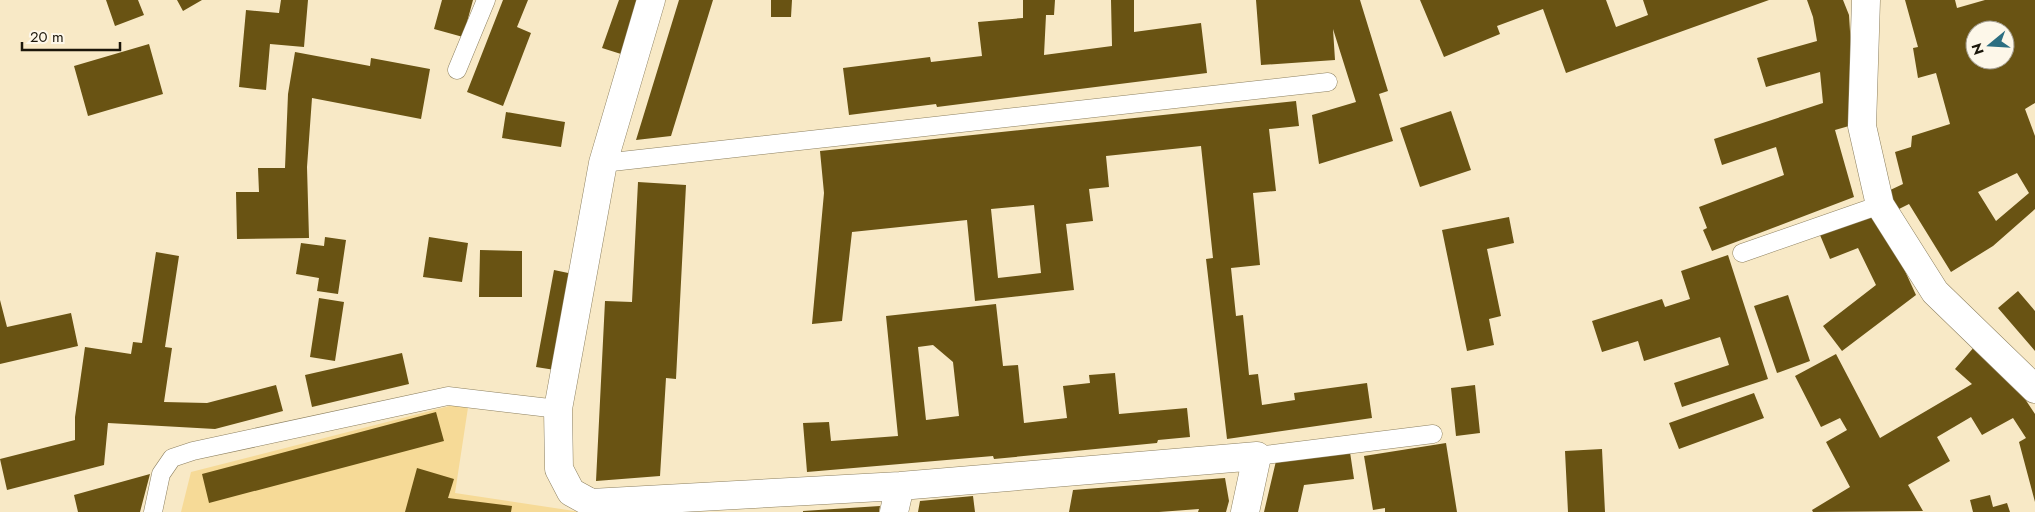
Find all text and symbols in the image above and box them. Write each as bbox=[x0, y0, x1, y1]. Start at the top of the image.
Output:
scale bar bbox=[22, 20, 120, 52]
north arrow bbox=[1965, 20, 2015, 70]
text: 20 m bbox=[30, 26, 64, 48]
text: N bbox=[1966, 41, 1989, 57]

